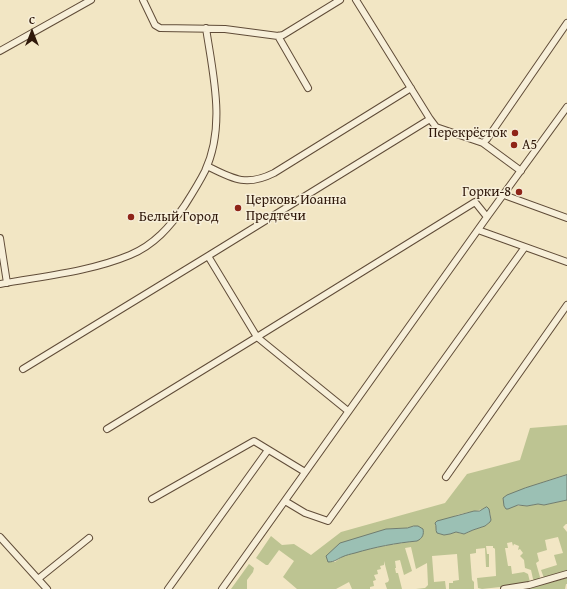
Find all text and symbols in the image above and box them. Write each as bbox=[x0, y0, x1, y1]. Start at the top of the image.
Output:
north arrow bbox=[12, 12, 52, 52]
text: С bbox=[29, 12, 35, 28]
place label: Перекрёсток bbox=[428, 125, 507, 141]
marker: Перекрёсток bbox=[510, 128, 520, 138]
place label: А5 bbox=[522, 137, 537, 153]
marker: А5 bbox=[509, 140, 519, 150]
place label: Горки-8 bbox=[462, 184, 511, 200]
marker: Горки-8 bbox=[514, 187, 524, 197]
place label: Церковь Иоанна Предтечи bbox=[246, 192, 346, 224]
marker: Церковь Иоанна Предтечи bbox=[233, 203, 243, 213]
place label: Белый Город bbox=[139, 209, 219, 225]
marker: Белый Город bbox=[126, 212, 136, 222]

